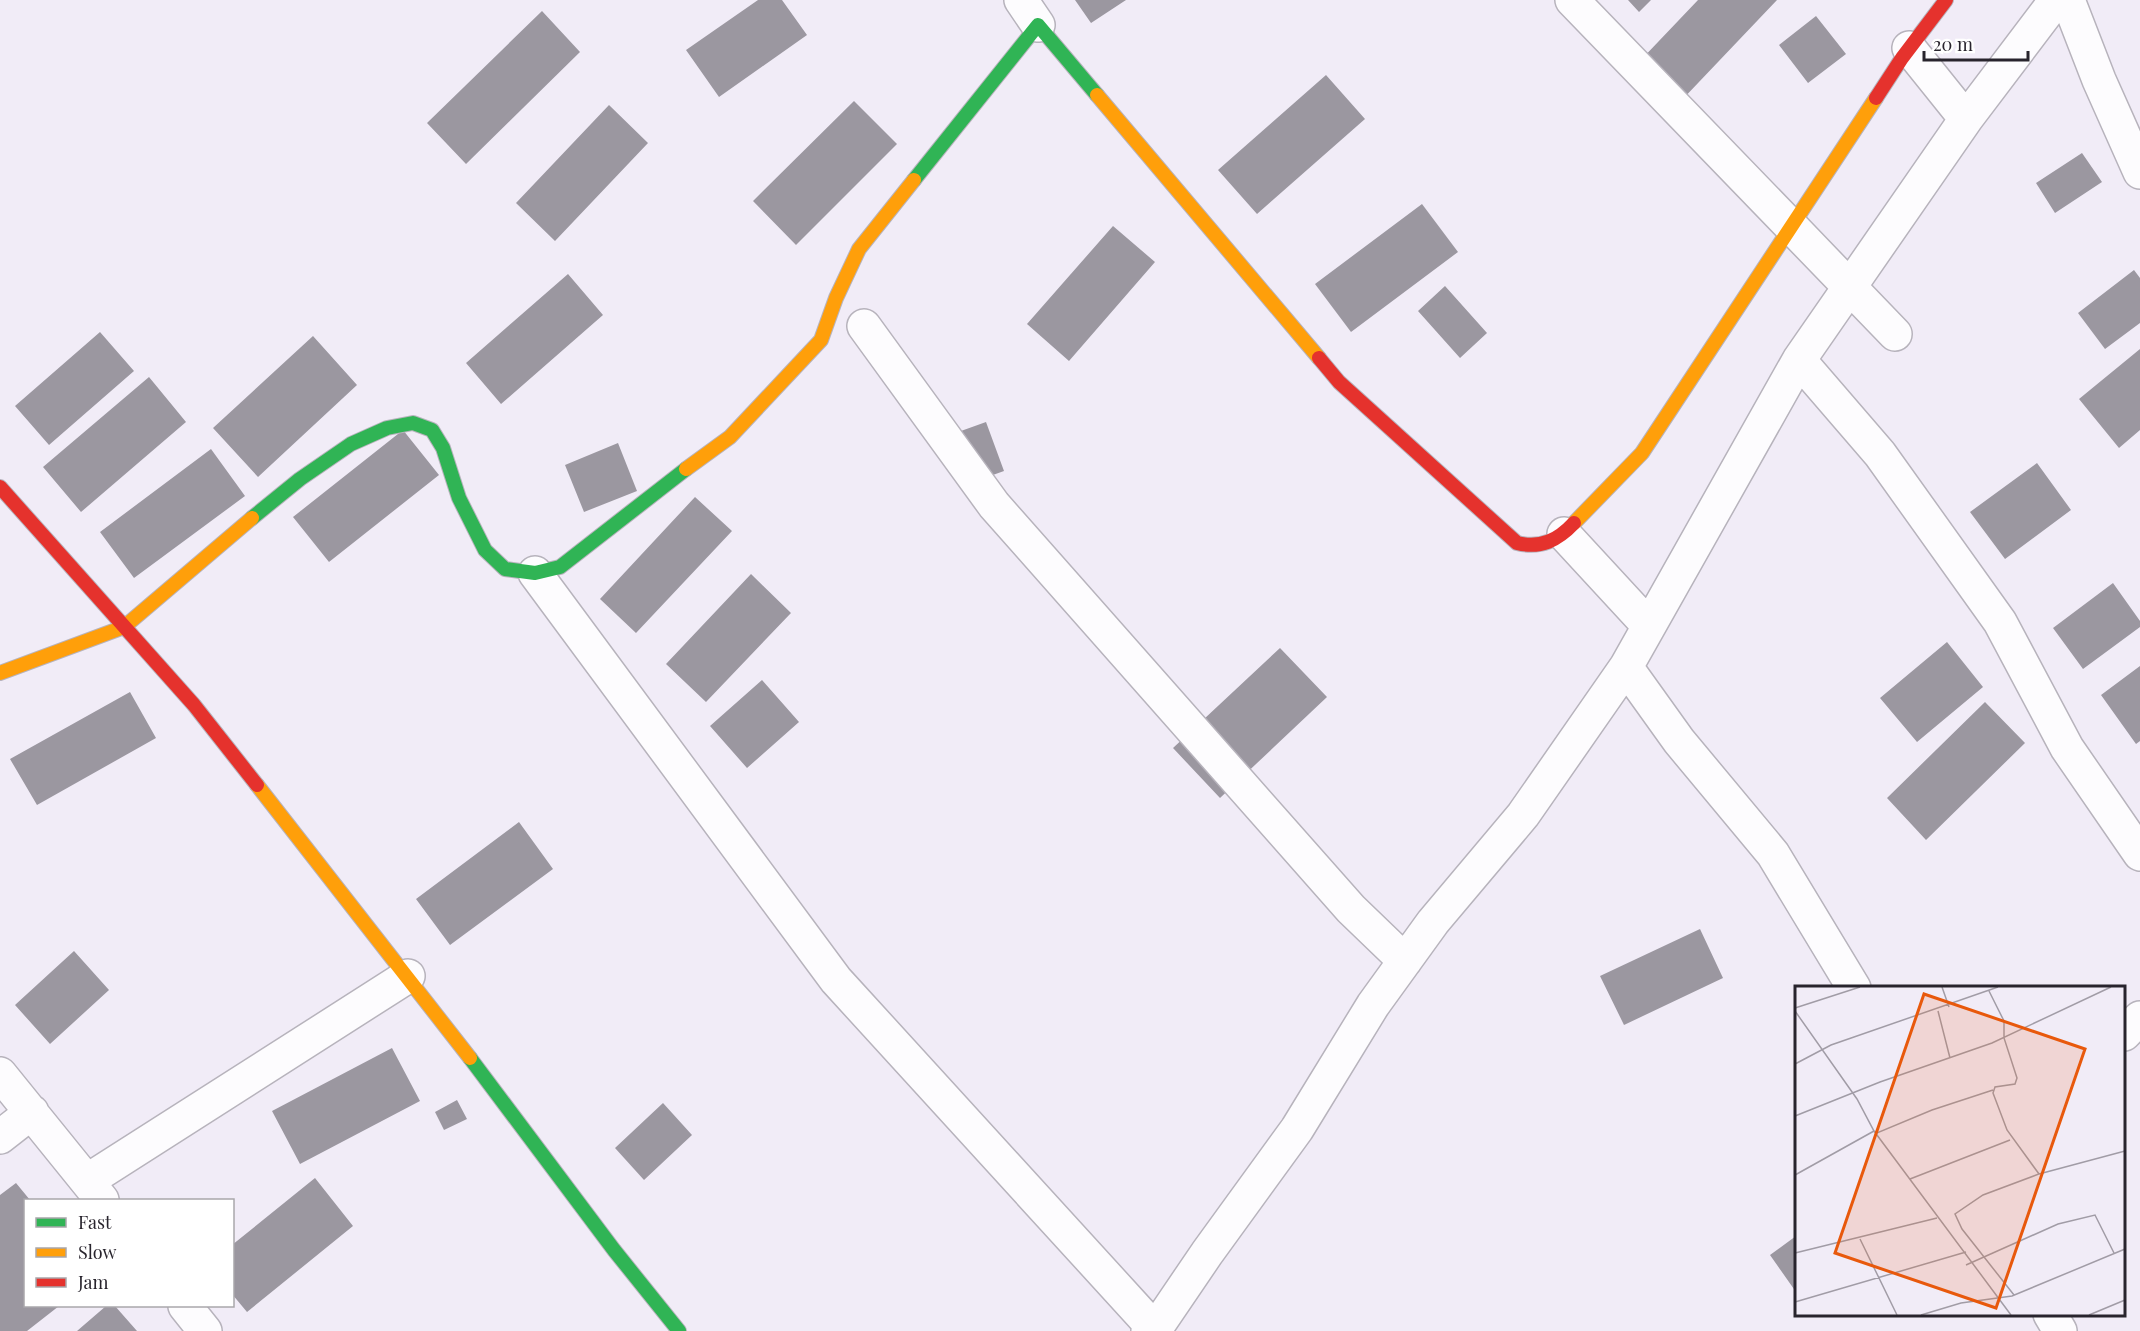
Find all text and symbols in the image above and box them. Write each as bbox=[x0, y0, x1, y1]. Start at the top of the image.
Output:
scale bar bbox=[1924, 24, 2028, 62]
text: 20 m bbox=[1933, 32, 1973, 56]
inset map bbox=[1795, 986, 2125, 1316]
legend bbox=[24, 1199, 234, 1307]
text: Fast bbox=[78, 1210, 112, 1234]
text: Slow bbox=[78, 1240, 116, 1264]
text: Jam bbox=[77, 1270, 108, 1294]

